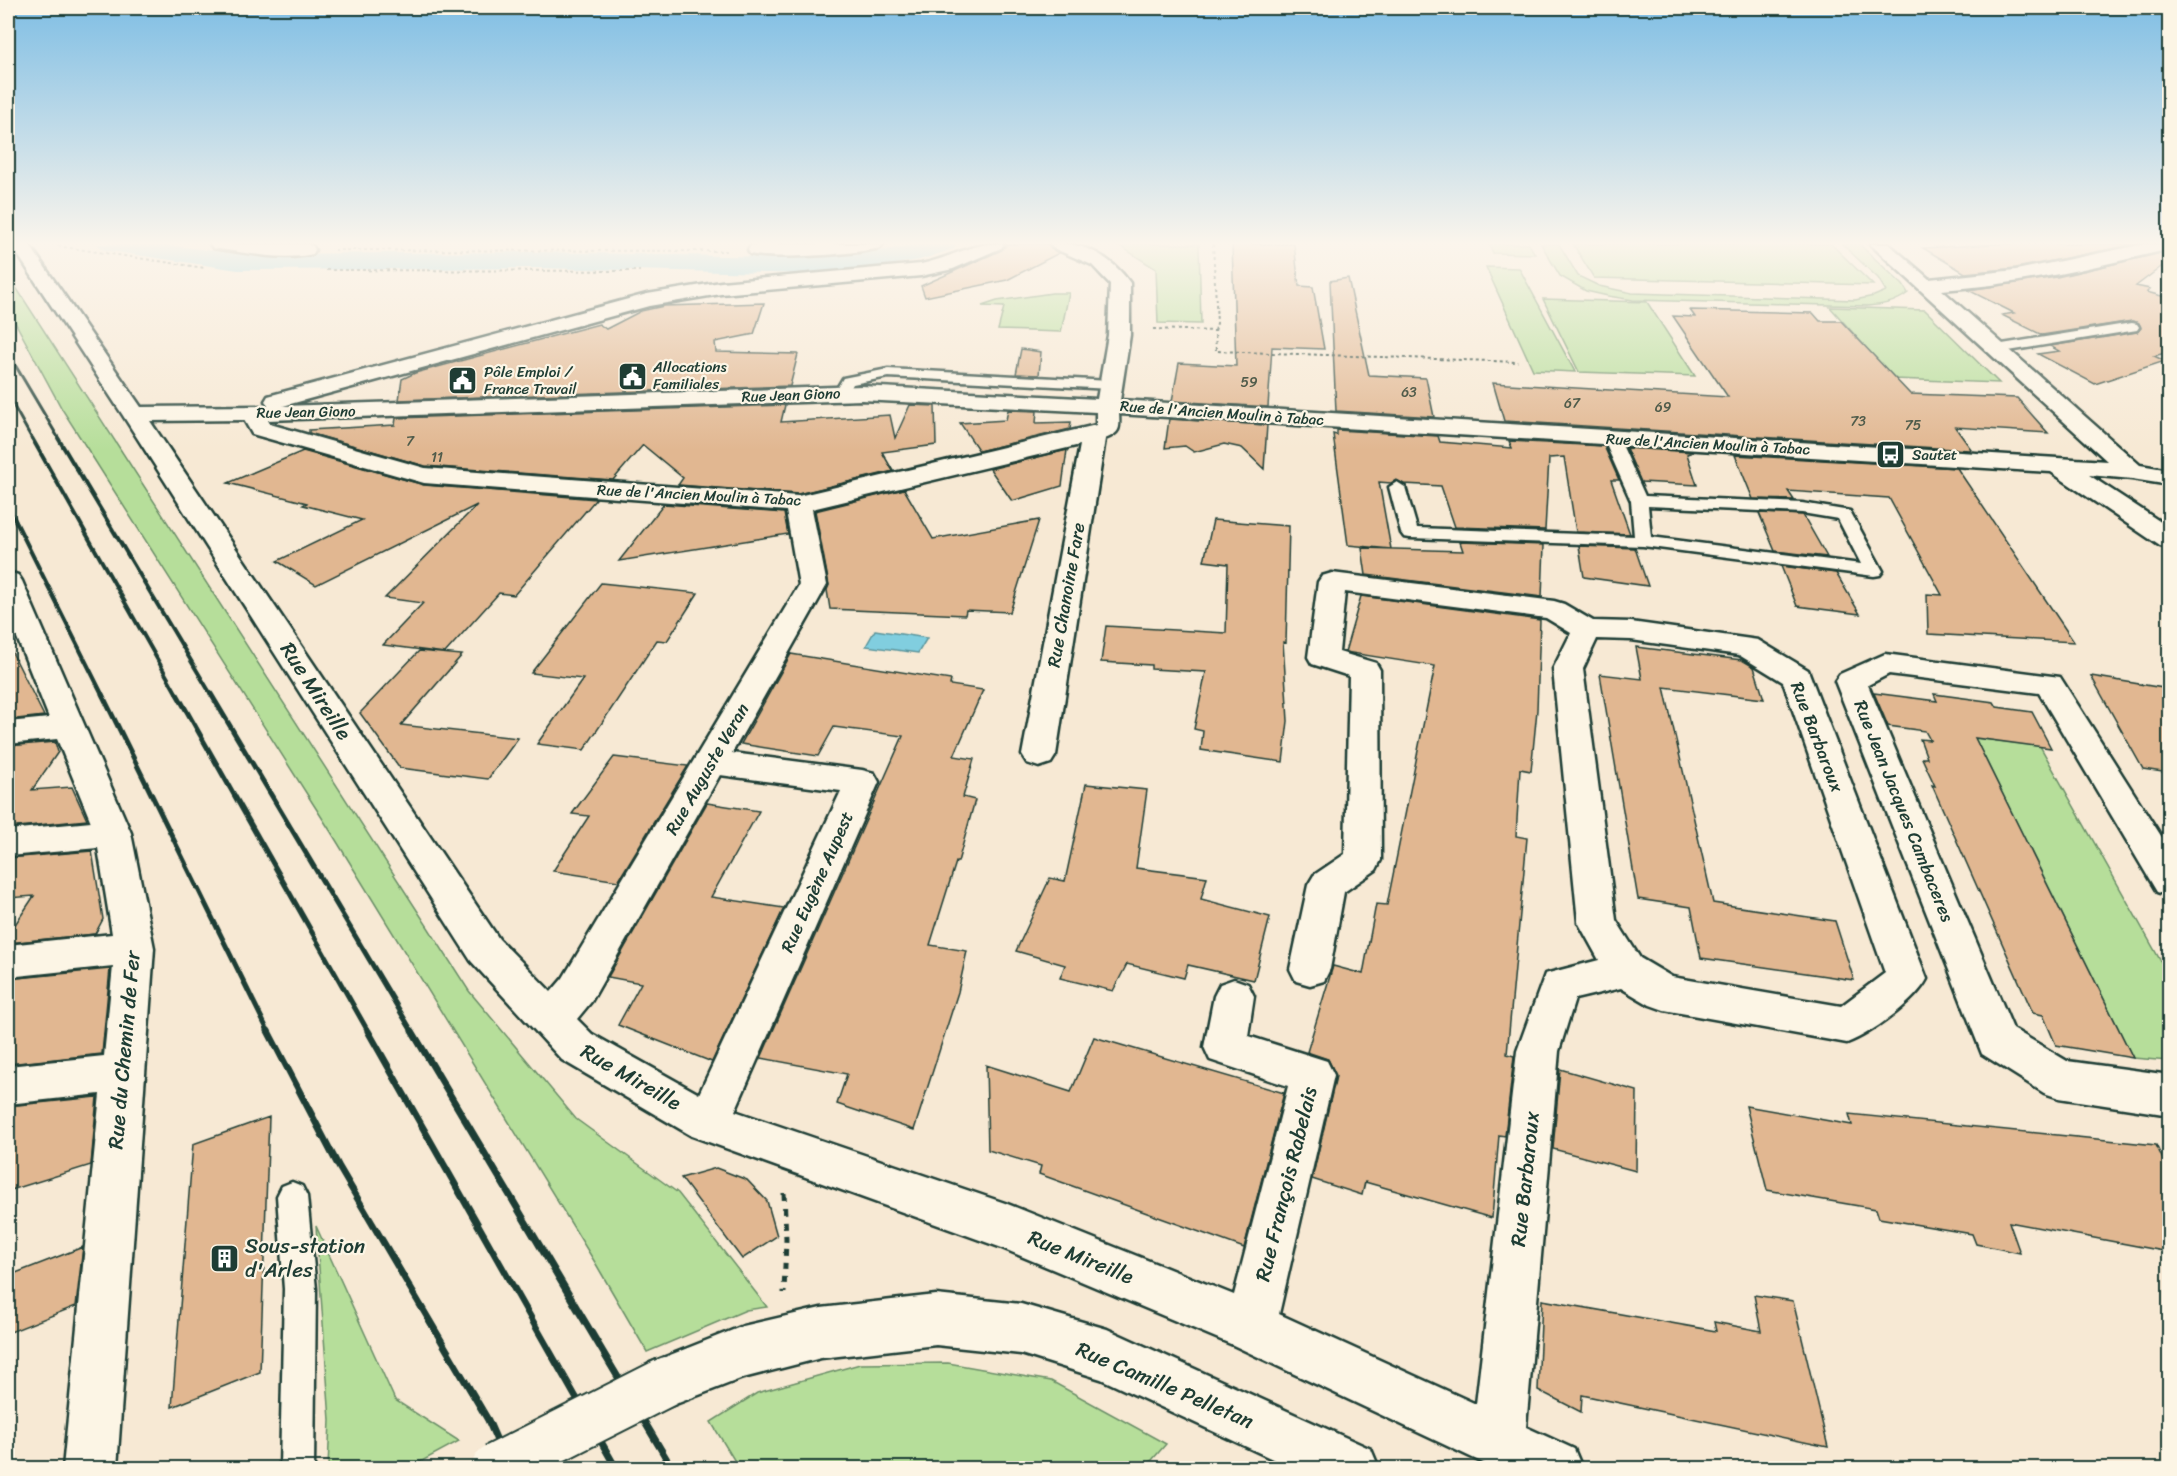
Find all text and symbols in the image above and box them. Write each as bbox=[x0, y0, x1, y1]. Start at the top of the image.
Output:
place label: Allocations Familiales bbox=[652, 354, 727, 397]
place label: Pôle Emploi / France Travail bbox=[484, 359, 577, 402]
public building icon: Allocations Familiales bbox=[616, 360, 648, 392]
public building icon: Pôle Emploi / France Travail bbox=[447, 365, 479, 397]
house number: 59 bbox=[1240, 370, 1258, 395]
street label: Rue Jean Giono bbox=[741, 380, 841, 410]
house number: 63 bbox=[1401, 380, 1417, 405]
house number: 67 bbox=[1564, 391, 1581, 416]
street label: Rue de l'Ancien Moulin à Tabac bbox=[1119, 393, 1325, 433]
house number: 69 bbox=[1655, 395, 1672, 420]
street label: Rue Jean Giono bbox=[256, 398, 356, 426]
house number: 73 bbox=[1850, 409, 1866, 434]
house number: 75 bbox=[1905, 413, 1922, 438]
street label: Rue de l'Ancien Moulin à Tabac bbox=[1605, 426, 1811, 462]
house number: 7 bbox=[406, 429, 415, 454]
bus stop icon: Sautet bbox=[1875, 439, 1907, 471]
place label: Sautet bbox=[1912, 442, 1958, 468]
house number: 11 bbox=[431, 445, 443, 470]
street label: Rue de l'Ancien Moulin à Tabac bbox=[596, 477, 802, 513]
street label: Rue Chanoine Fare bbox=[1038, 520, 1094, 670]
street label: Rue Mireille bbox=[270, 634, 362, 748]
street label: Rue Barbaroux bbox=[1781, 677, 1853, 798]
street label: Rue Jean Jacques Cambaceres bbox=[1845, 695, 1963, 927]
street label: Rue Auguste Veran bbox=[656, 697, 758, 841]
street label: Rue Eugène Aupest bbox=[771, 806, 863, 958]
street label: Rue du Chemin de Fer bbox=[96, 948, 152, 1151]
street label: Rue Mireille bbox=[573, 1033, 689, 1121]
street label: Rue François Rabelais bbox=[1243, 1082, 1329, 1285]
street label: Rue Barbaroux bbox=[1499, 1109, 1551, 1249]
street label: Rue Mireille bbox=[1022, 1219, 1140, 1295]
place label: Sous-station d'Arles bbox=[245, 1227, 365, 1289]
building icon: Sous-station d'Arles bbox=[208, 1242, 240, 1274]
street label: Rue Camille Pelletan bbox=[1070, 1330, 1260, 1440]

